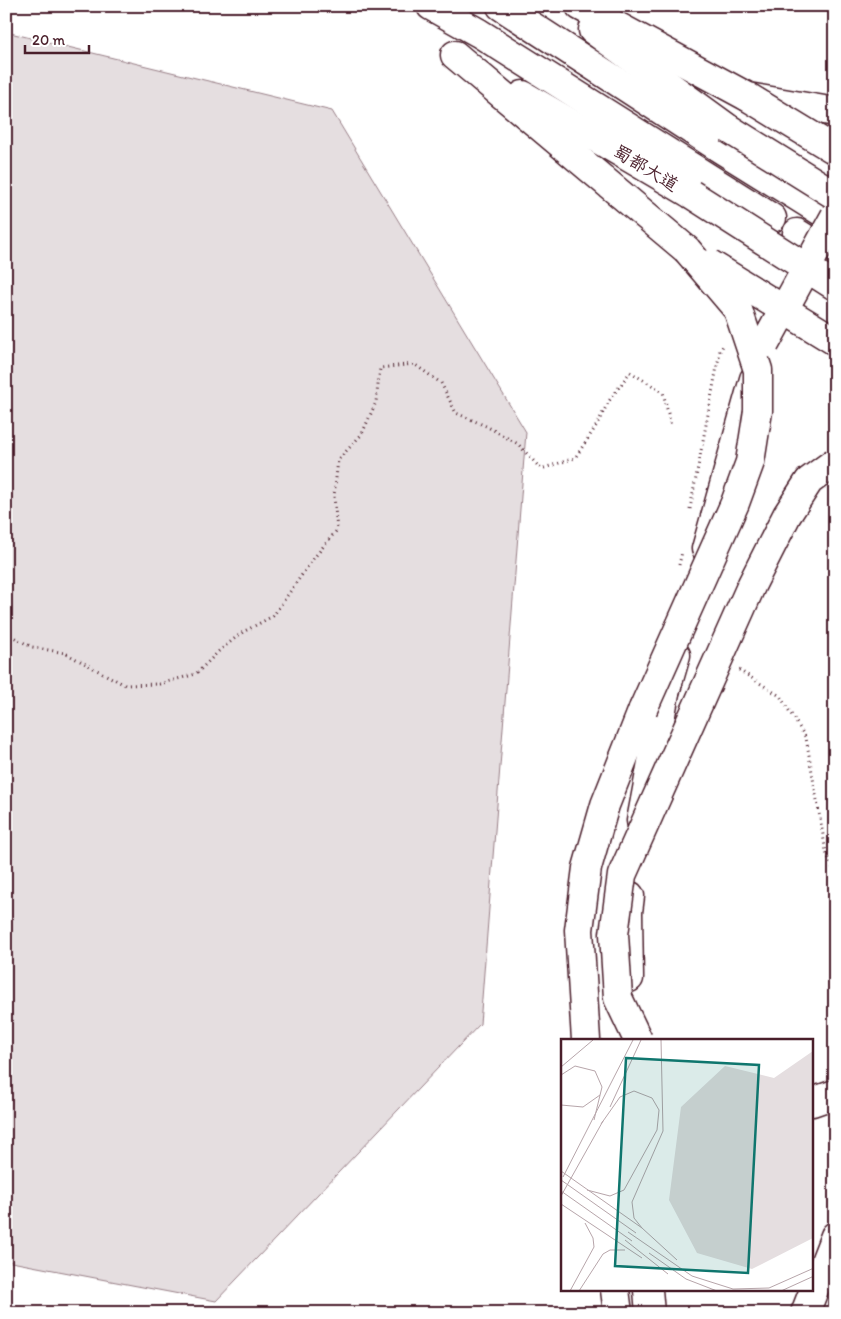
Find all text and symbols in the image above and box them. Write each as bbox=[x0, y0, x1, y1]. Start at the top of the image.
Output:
scale bar bbox=[25, 22, 89, 54]
text: 20 m bbox=[32, 31, 66, 49]
street label: 蜀都大道 bbox=[609, 140, 683, 196]
inset map bbox=[561, 1039, 814, 1292]

